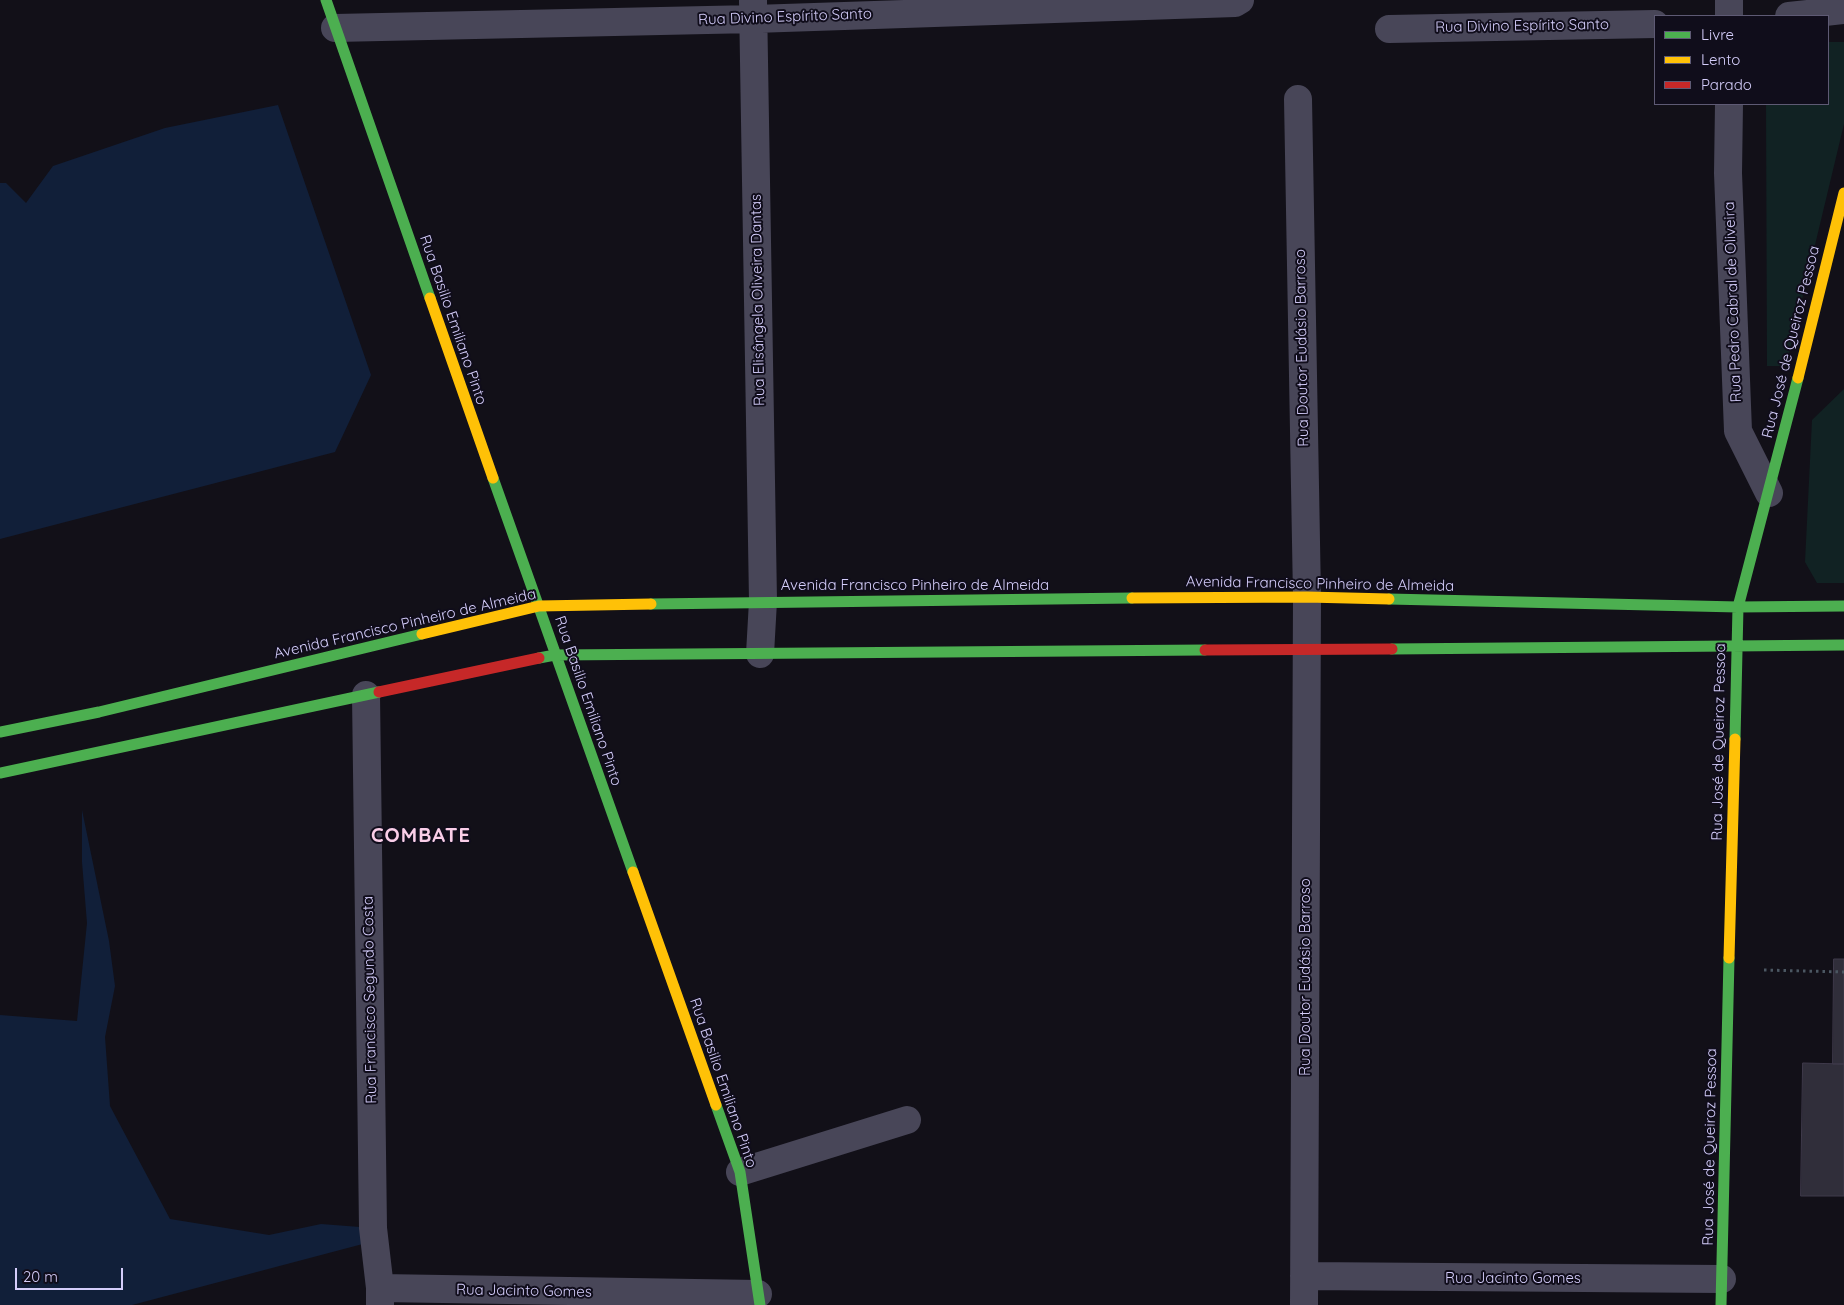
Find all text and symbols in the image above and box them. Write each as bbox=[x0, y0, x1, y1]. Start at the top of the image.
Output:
street label: Rua Divino Espírito Santo bbox=[698, 5, 872, 29]
street label: Rua Divino Espírito Santo bbox=[1435, 15, 1609, 37]
legend bbox=[1654, 15, 1829, 105]
text: Livre bbox=[1701, 25, 1734, 44]
text: Lento bbox=[1701, 50, 1740, 69]
text: Parado bbox=[1701, 75, 1752, 94]
street label: Rua Elisângela Oliveira Dantas bbox=[747, 194, 769, 406]
street label: Rua Pedro Cabral de Oliveira bbox=[1721, 201, 1745, 403]
street label: Rua Basilio Emiliano Pinto bbox=[415, 233, 491, 407]
street label: Rua José de Queiroz Pessoa bbox=[1758, 244, 1824, 440]
street label: Rua Doutor Eudásio Barroso bbox=[1291, 249, 1313, 447]
street label: Avenida Francisco Pinheiro de Almeida bbox=[1186, 573, 1454, 595]
street label: Avenida Francisco Pinheiro de Almeida bbox=[781, 576, 1049, 594]
street label: Avenida Francisco Pinheiro de Almeida bbox=[272, 585, 538, 663]
street label: Rua Basilio Emiliano Pinto bbox=[550, 614, 626, 788]
street label: Rua José de Queiroz Pessoa bbox=[1708, 643, 1730, 841]
district label: COMBATE bbox=[370, 824, 472, 848]
street label: Rua Doutor Eudásio Barroso bbox=[1296, 878, 1314, 1076]
street label: Rua Francisco Segundo Costa bbox=[359, 896, 381, 1104]
street label: Rua Basilio Emiliano Pinto bbox=[685, 996, 761, 1170]
street label: Rua José de Queiroz Pessoa bbox=[1699, 1048, 1721, 1246]
scale bar bbox=[18, 1258, 125, 1290]
text: 20 m bbox=[23, 1267, 58, 1286]
street label: Rua Jacinto Gomes bbox=[1445, 1269, 1581, 1287]
street label: Rua Jacinto Gomes bbox=[456, 1281, 592, 1301]

